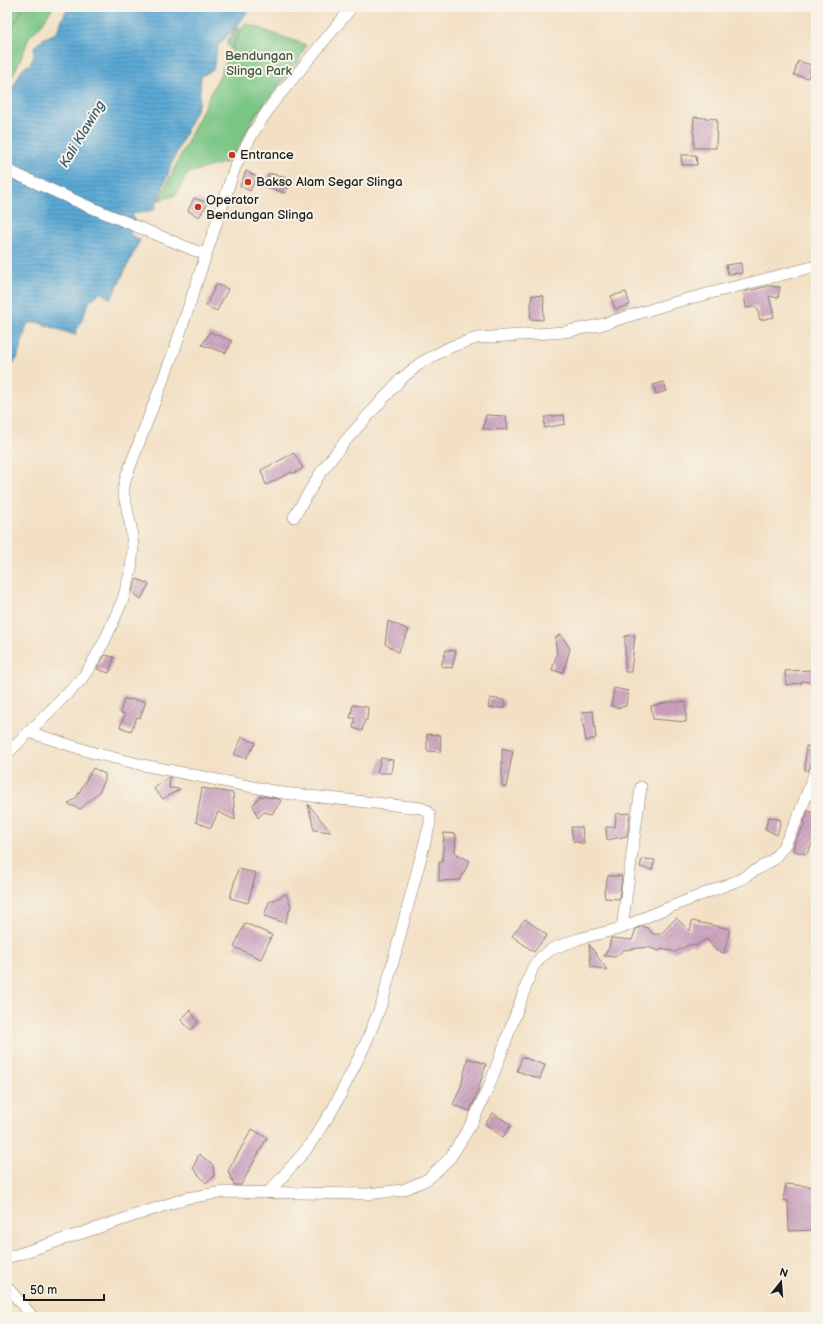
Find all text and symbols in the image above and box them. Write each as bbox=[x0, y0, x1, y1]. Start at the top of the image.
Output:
park label: Bendungan Slinga Park bbox=[225, 48, 293, 79]
water label: Kali Klawing bbox=[55, 97, 109, 171]
place label: Entrance bbox=[240, 147, 294, 163]
marker: Entrance bbox=[227, 150, 237, 160]
place label: Bakso Alam Segar Slinga bbox=[256, 174, 403, 190]
marker: Bakso Alam Segar Slinga bbox=[243, 177, 253, 187]
place label: Operator Bendungan Slinga bbox=[206, 192, 313, 223]
marker: Operator Bendungan Slinga bbox=[193, 202, 203, 212]
north arrow bbox=[761, 1262, 801, 1302]
text: N bbox=[778, 1265, 790, 1280]
scale bar bbox=[24, 1276, 104, 1302]
text: 50 m bbox=[30, 1283, 57, 1298]

